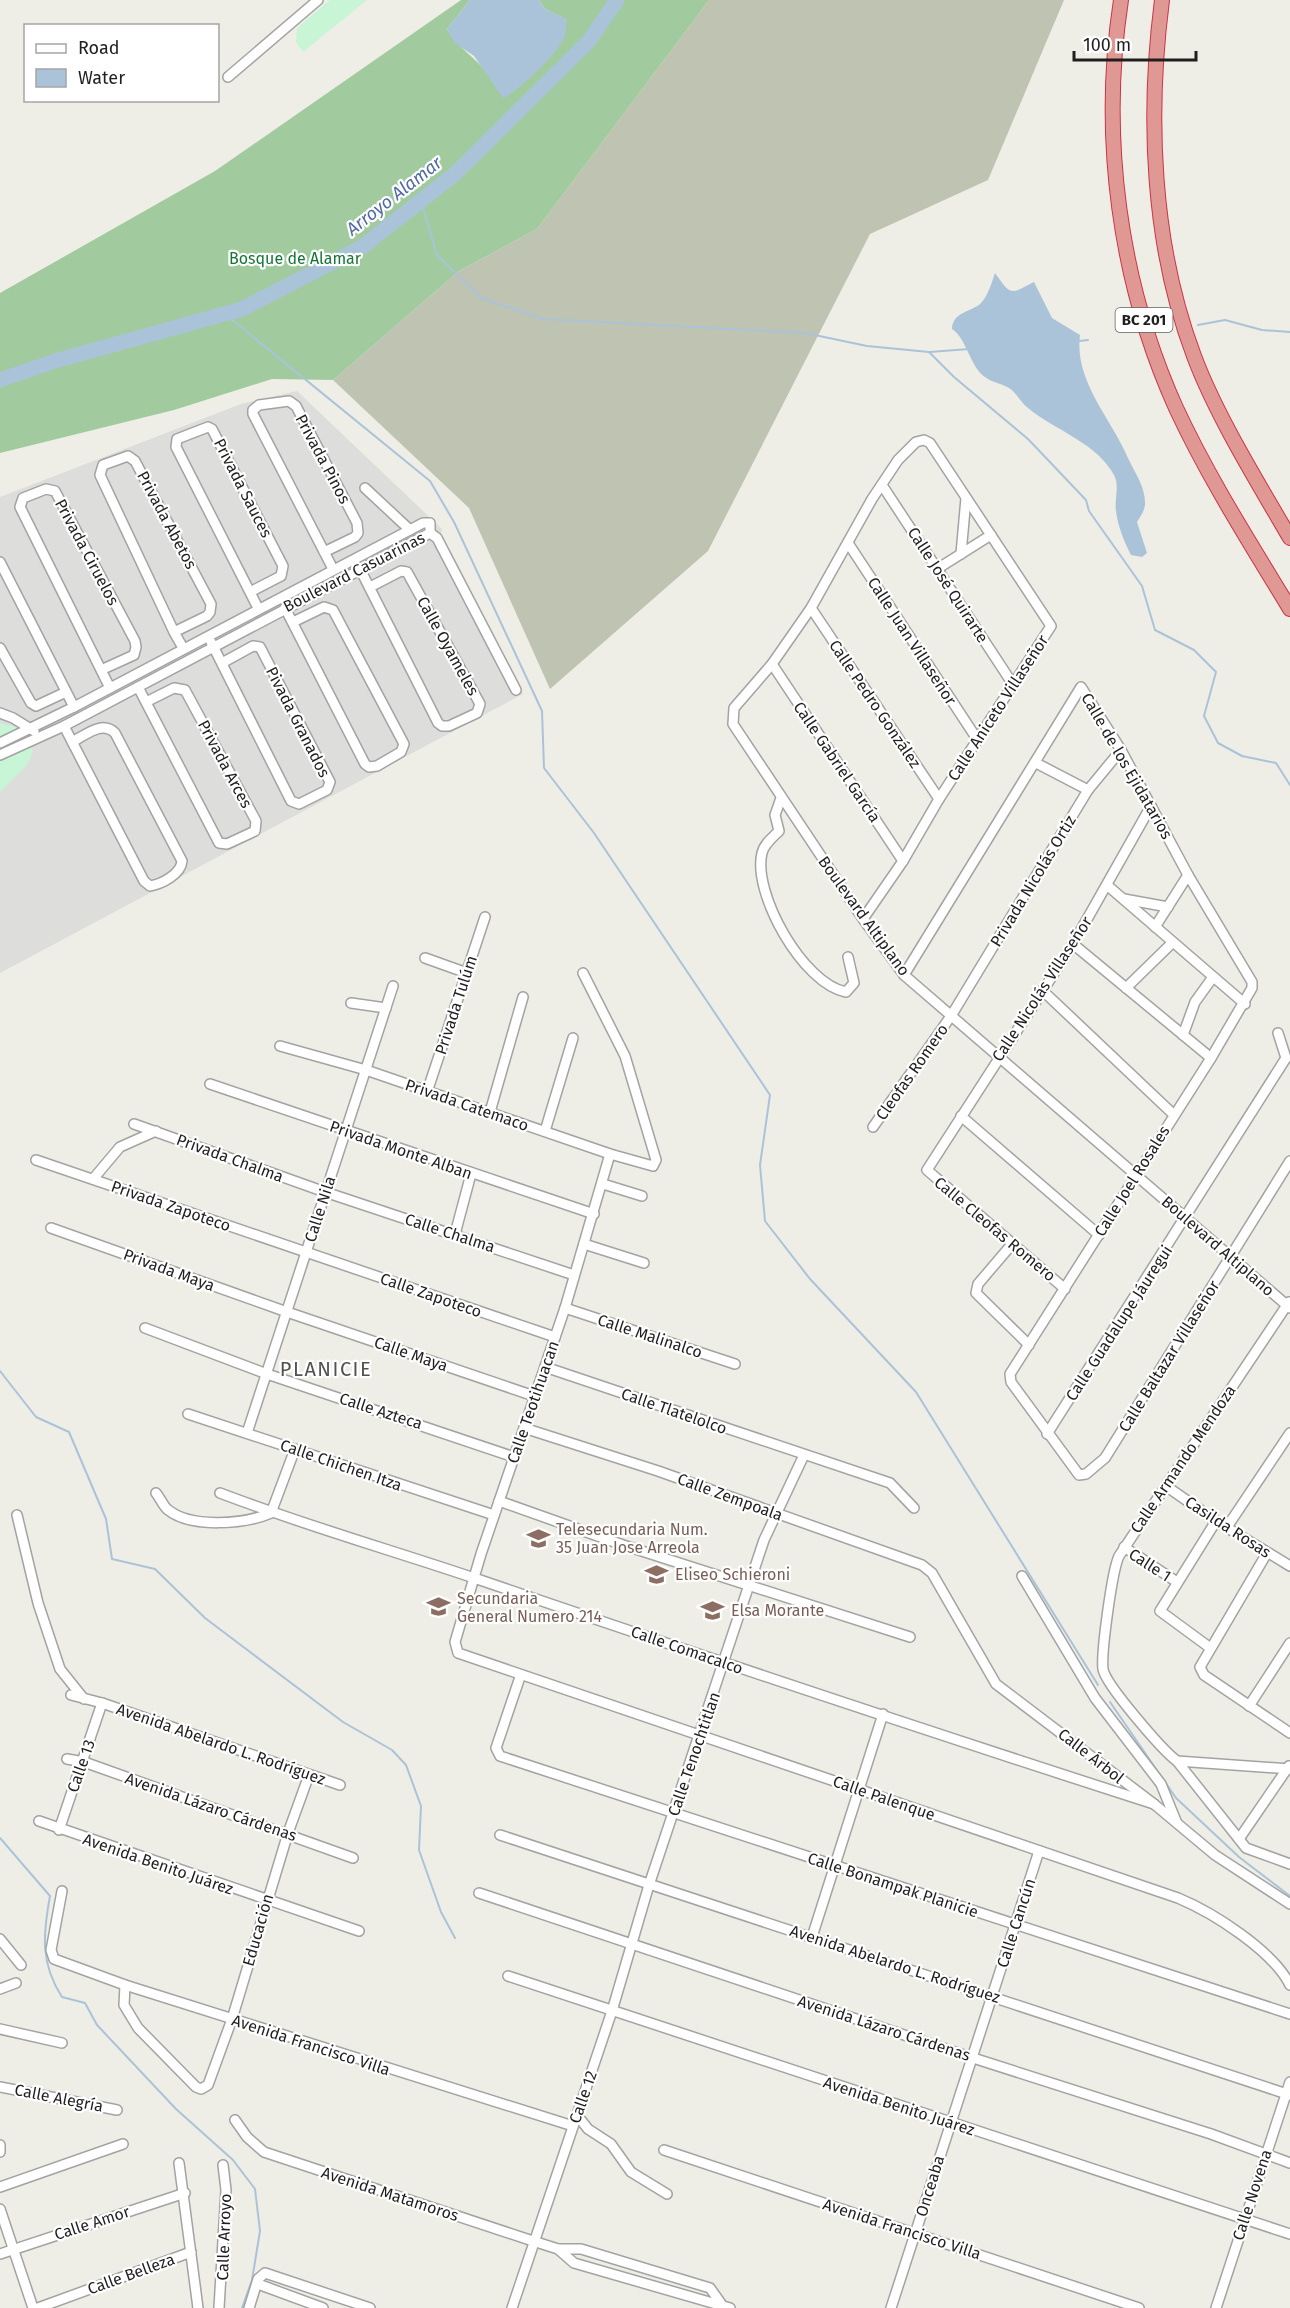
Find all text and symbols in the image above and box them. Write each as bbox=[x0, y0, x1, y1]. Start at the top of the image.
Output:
legend bbox=[24, 24, 219, 102]
scale bar bbox=[1074, 24, 1196, 62]
text: 100 m bbox=[1083, 34, 1131, 56]
text: Road bbox=[78, 37, 120, 59]
text: Water bbox=[78, 67, 125, 89]
water label: Arroyo Alamar bbox=[341, 151, 447, 241]
park label: Bosque de Alamar bbox=[229, 249, 362, 268]
road number: BC 201 bbox=[1116, 308, 1172, 332]
street label: Privada Pinos bbox=[291, 411, 355, 507]
street label: Privada Sauces bbox=[210, 435, 276, 541]
street label: Privada Abetos bbox=[133, 468, 201, 572]
street label: Privada Ciruelos bbox=[51, 496, 123, 608]
street label: Calle José Quirarte bbox=[904, 524, 992, 646]
street label: Boulevard Casuarinas bbox=[280, 528, 428, 616]
street label: Calle Juan Villaseñor bbox=[864, 574, 961, 709]
street label: Calle Oyameles bbox=[413, 593, 483, 699]
street label: Calle Aniceto Villaseñor bbox=[944, 631, 1053, 785]
street label: Calle Pedro González bbox=[825, 636, 925, 772]
street label: Pivada Granados bbox=[262, 664, 334, 780]
street label: Calle de los Ejidatarios bbox=[1077, 690, 1177, 842]
street label: Calle Gabriel García bbox=[790, 698, 884, 826]
street label: Privada Arces bbox=[194, 717, 256, 811]
street label: Privada Nicolás Ortiz bbox=[986, 812, 1080, 950]
street label: Boulevard Altiplano bbox=[814, 853, 914, 979]
street label: Calle Nicolás Villaseñor bbox=[988, 912, 1096, 1065]
street label: Privada Tulúm bbox=[431, 953, 481, 1057]
street label: Cleofas Romero bbox=[872, 1020, 952, 1124]
street label: Privada Catemaco bbox=[403, 1075, 531, 1135]
street label: Privada Monte Alban bbox=[327, 1117, 475, 1183]
street label: Calle Joel Rosales bbox=[1090, 1122, 1174, 1240]
street label: Privada Chalma bbox=[174, 1130, 286, 1186]
street label: Calle Cleofas Romero bbox=[930, 1173, 1060, 1285]
street label: Calle Nila bbox=[300, 1174, 340, 1244]
street label: Privada Zapoteco bbox=[109, 1177, 233, 1235]
street label: Boulevard Altiplano bbox=[1158, 1192, 1278, 1300]
street label: Calle Chalma bbox=[403, 1210, 497, 1256]
street label: Calle Guadalupe Jáuregui bbox=[1062, 1242, 1176, 1404]
street label: Privada Maya bbox=[121, 1245, 217, 1295]
street label: Calle Zapoteco bbox=[378, 1269, 484, 1321]
street label: Calle Baltazar Villaseñor bbox=[1115, 1276, 1224, 1435]
street label: Calle Malinalco bbox=[595, 1310, 705, 1362]
street label: Calle Maya bbox=[372, 1333, 450, 1375]
street label: Calle Teotihuacan bbox=[503, 1338, 563, 1466]
district label: PLANICIE bbox=[280, 1357, 372, 1381]
street label: Calle Armando Mendoza bbox=[1126, 1381, 1240, 1537]
street label: Calle Tlatelolco bbox=[619, 1384, 729, 1438]
street label: Calle Azteca bbox=[337, 1389, 425, 1433]
street label: Calle Chichen Itza bbox=[278, 1435, 404, 1495]
street label: Calle Zempoala bbox=[675, 1469, 785, 1525]
street label: Casilda Rosas bbox=[1181, 1492, 1275, 1562]
place label: Telesecundaria Num. 35 Juan Jose Arreola bbox=[556, 1520, 708, 1557]
school or university icon: Telesecundaria Num. 35 Juan Jose Arreola bbox=[525, 1525, 551, 1551]
street label: Calle 1 bbox=[1125, 1544, 1175, 1586]
school or university icon: Eliseo Schieroni bbox=[644, 1561, 670, 1587]
place label: Eliseo Schieroni bbox=[675, 1565, 790, 1584]
place label: Secundaria General Numero 214 bbox=[457, 1589, 602, 1626]
school or university icon: Secundaria General Numero 214 bbox=[426, 1594, 452, 1620]
school or university icon: Elsa Morante bbox=[700, 1597, 726, 1623]
place label: Elsa Morante bbox=[731, 1601, 824, 1620]
street label: Calle Comacalco bbox=[628, 1622, 746, 1678]
street label: Calle Tenochtitlan bbox=[664, 1689, 724, 1819]
street label: Avenida Abelardo L. Rodríguez bbox=[114, 1699, 328, 1789]
street label: Calle Árbol bbox=[1054, 1724, 1129, 1788]
street label: Calle 13 bbox=[63, 1737, 99, 1795]
street label: Avenida Lázaro Cárdenas bbox=[123, 1769, 299, 1845]
street label: Calle Palenque bbox=[830, 1772, 938, 1824]
street label: Avenida Benito Juárez bbox=[80, 1829, 236, 1899]
street label: Calle Bonampak Planicie bbox=[805, 1848, 981, 1922]
street label: Calle Cancún bbox=[993, 1876, 1039, 1970]
street label: Educación bbox=[239, 1892, 277, 1968]
street label: Avenida Abelardo L. Rodríguez bbox=[788, 1921, 1002, 2007]
street label: Avenida Lázaro Cárdenas bbox=[795, 1991, 973, 2065]
street label: Avenida Francisco Villa bbox=[230, 2010, 392, 2080]
street label: Calle 12 bbox=[565, 2068, 601, 2126]
street label: Avenida Benito Juárez bbox=[821, 2073, 977, 2139]
street label: Calle Alegría bbox=[13, 2080, 105, 2116]
street label: Calle Novena bbox=[1228, 2147, 1276, 2243]
street label: Onceaba bbox=[912, 2153, 948, 2219]
street label: Avenida Matamoros bbox=[319, 2163, 461, 2225]
street label: Calle Arroyo bbox=[213, 2193, 235, 2281]
street label: Avenida Francisco Villa bbox=[821, 2194, 983, 2264]
street label: Calle Amor bbox=[52, 2202, 133, 2244]
street label: Calle Belleza bbox=[85, 2249, 177, 2299]

